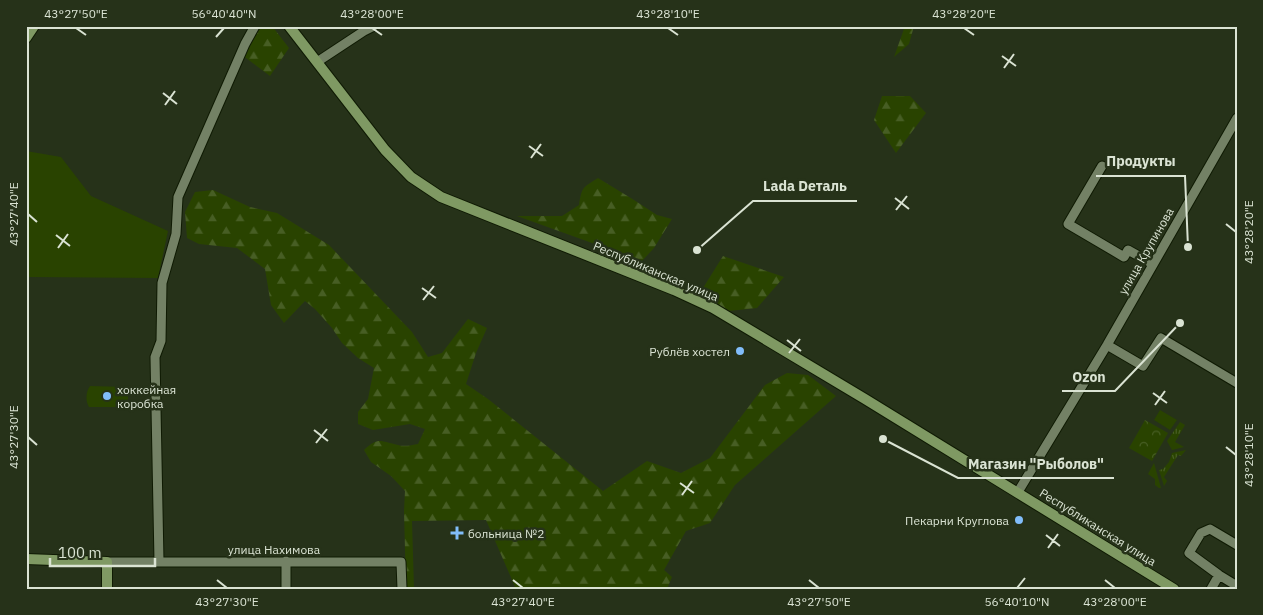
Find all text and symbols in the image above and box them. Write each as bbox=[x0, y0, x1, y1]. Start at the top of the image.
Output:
text: 43°27'50"E bbox=[44, 6, 108, 21]
text: 56°40'40"N bbox=[191, 6, 257, 21]
text: 43°28'00"E bbox=[340, 6, 404, 21]
text: 43°28'10"E bbox=[636, 6, 700, 21]
text: 43°28'20"E bbox=[932, 6, 996, 21]
callout: Продукты bbox=[1096, 147, 1185, 176]
text: Продукты bbox=[1106, 152, 1176, 170]
callout: Lada Dеталь bbox=[753, 172, 857, 201]
text: Lada Dеталь bbox=[763, 177, 847, 195]
text: 43°27'40"E bbox=[6, 182, 21, 246]
text: 43°28'20"E bbox=[1241, 200, 1256, 264]
street label: улица Крупинова bbox=[1115, 204, 1177, 297]
street label: Республиканская улица bbox=[591, 238, 721, 304]
place label: Рублёв хостел bbox=[649, 344, 730, 359]
marker: Рублёв хостел bbox=[734, 345, 746, 357]
callout: Ozon bbox=[1062, 362, 1115, 391]
text: Ozon bbox=[1072, 368, 1106, 386]
place label: хоккейная коробка bbox=[117, 382, 176, 411]
marker: хоккейная коробка bbox=[101, 390, 113, 402]
text: 43°27'30"E bbox=[6, 405, 21, 469]
text: 43°28'10"E bbox=[1241, 423, 1256, 487]
callout: Магазин "Рыболов" bbox=[958, 449, 1114, 478]
text: Магазин "Рыболов" bbox=[968, 455, 1104, 473]
street label: Республиканская улица bbox=[1037, 485, 1159, 569]
place label: Пекарни Круглова bbox=[905, 513, 1010, 528]
marker: Пекарни Круглова bbox=[1013, 514, 1025, 526]
marker: больница №2 bbox=[450, 526, 464, 540]
place label: больница №2 bbox=[468, 526, 545, 541]
scale bar bbox=[50, 535, 155, 567]
street label: улица Нахимова bbox=[228, 542, 321, 557]
text: 100 m bbox=[58, 543, 102, 562]
text: 43°27'30"E bbox=[195, 594, 259, 609]
text: 43°27'40"E bbox=[491, 594, 555, 609]
text: 43°27'50"E bbox=[787, 594, 851, 609]
text: 56°40'10"N bbox=[984, 594, 1050, 609]
text: 43°28'00"E bbox=[1083, 594, 1147, 609]

